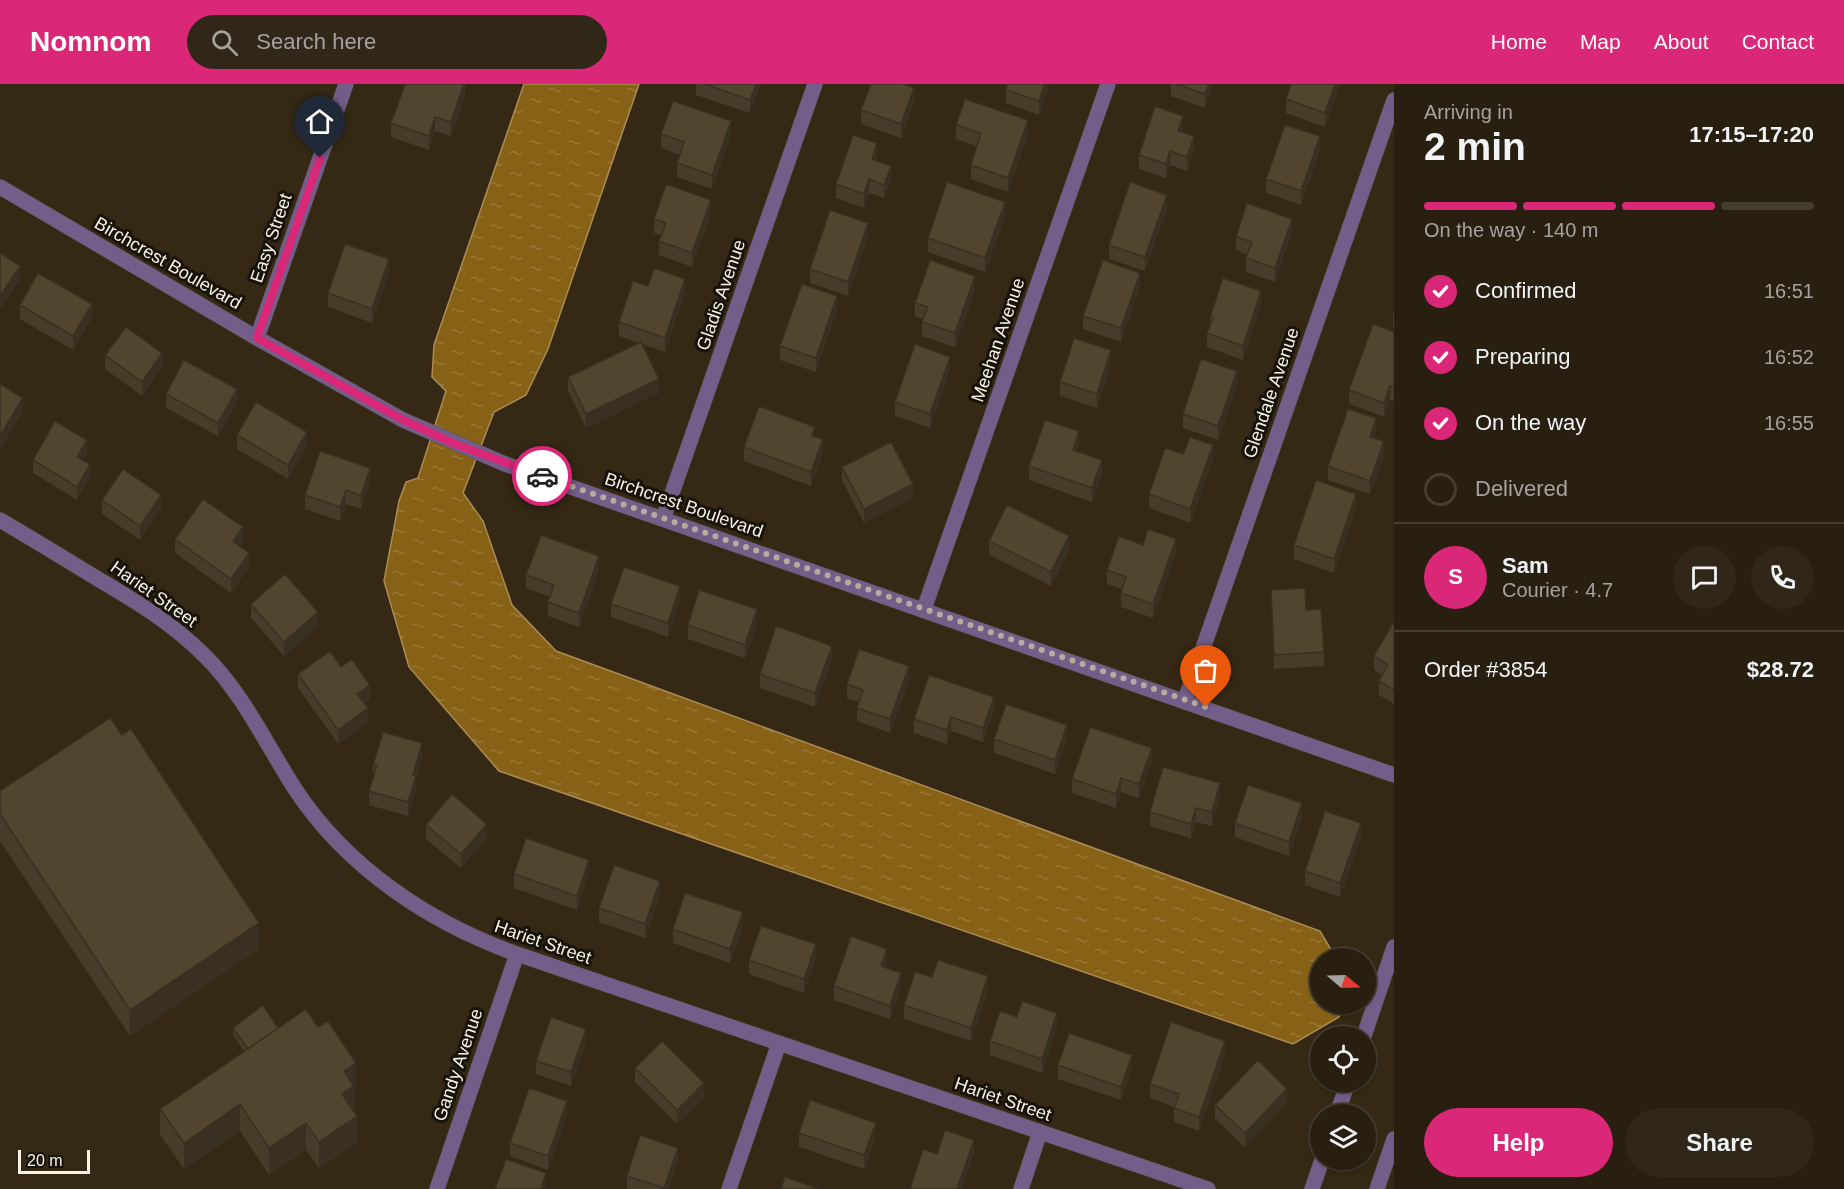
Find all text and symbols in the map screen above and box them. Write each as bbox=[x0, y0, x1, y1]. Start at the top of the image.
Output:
search box bbox=[187, 15, 607, 69]
text: Nomnom bbox=[30, 26, 151, 57]
icon: search bbox=[208, 26, 241, 59]
text: Search here bbox=[256, 29, 376, 54]
text: Home bbox=[1491, 30, 1547, 53]
text: Map bbox=[1580, 30, 1621, 53]
text: About bbox=[1654, 30, 1709, 53]
text: Contact bbox=[1742, 30, 1814, 53]
pin bbox=[294, 96, 345, 158]
text: Arriving in bbox=[1424, 101, 1513, 123]
icon: home bbox=[303, 105, 336, 138]
text: 17:15–17:20 bbox=[1689, 122, 1814, 147]
text: 2 min bbox=[1424, 125, 1526, 168]
street label: Easy Street bbox=[246, 191, 296, 285]
street label: Birchcrest Boulevard bbox=[91, 213, 245, 313]
text: On the way · 140 m bbox=[1424, 219, 1599, 241]
street label: Gladis Avenue bbox=[693, 237, 749, 353]
street label: Meehan Avenue bbox=[967, 275, 1029, 405]
icon: check bbox=[1424, 275, 1457, 308]
text: Confirmed bbox=[1475, 278, 1576, 303]
text: 16:51 bbox=[1764, 280, 1814, 302]
street label: Glendale Avenue bbox=[1239, 325, 1303, 461]
icon: check bbox=[1424, 341, 1457, 374]
text: Preparing bbox=[1475, 344, 1570, 369]
text: 16:52 bbox=[1764, 346, 1814, 368]
icon: check bbox=[1424, 407, 1457, 440]
text: On the way bbox=[1475, 410, 1586, 435]
text: 16:55 bbox=[1764, 412, 1814, 434]
courier bbox=[512, 446, 572, 506]
icon: car bbox=[526, 460, 559, 493]
street label: Birchcrest Boulevard bbox=[602, 469, 766, 541]
text: Delivered bbox=[1475, 476, 1568, 501]
button: chat bbox=[1673, 546, 1736, 609]
button: phone bbox=[1751, 546, 1814, 609]
text: Sam bbox=[1502, 553, 1548, 578]
street label: Hariet Street bbox=[107, 557, 201, 631]
text: S bbox=[1448, 564, 1463, 589]
text: Courier · 4.7 bbox=[1502, 579, 1613, 601]
pin bbox=[1180, 645, 1231, 707]
icon: bag bbox=[1189, 654, 1222, 687]
text: Order #3854 bbox=[1424, 657, 1548, 682]
text: $28.72 bbox=[1747, 657, 1814, 682]
street label: Hariet Street bbox=[492, 916, 594, 968]
north arrow bbox=[1310, 948, 1376, 1014]
map controls bbox=[1310, 948, 1376, 1170]
street label: Gandy Avenue bbox=[429, 1006, 487, 1124]
button: locate bbox=[1310, 1026, 1376, 1092]
street label: Hariet Street bbox=[952, 1073, 1054, 1125]
button: layers bbox=[1310, 1104, 1376, 1170]
button: Help bbox=[1424, 1108, 1613, 1177]
button: Share bbox=[1625, 1108, 1814, 1177]
scale bar bbox=[18, 1147, 90, 1174]
text: 20 m bbox=[27, 1152, 63, 1169]

